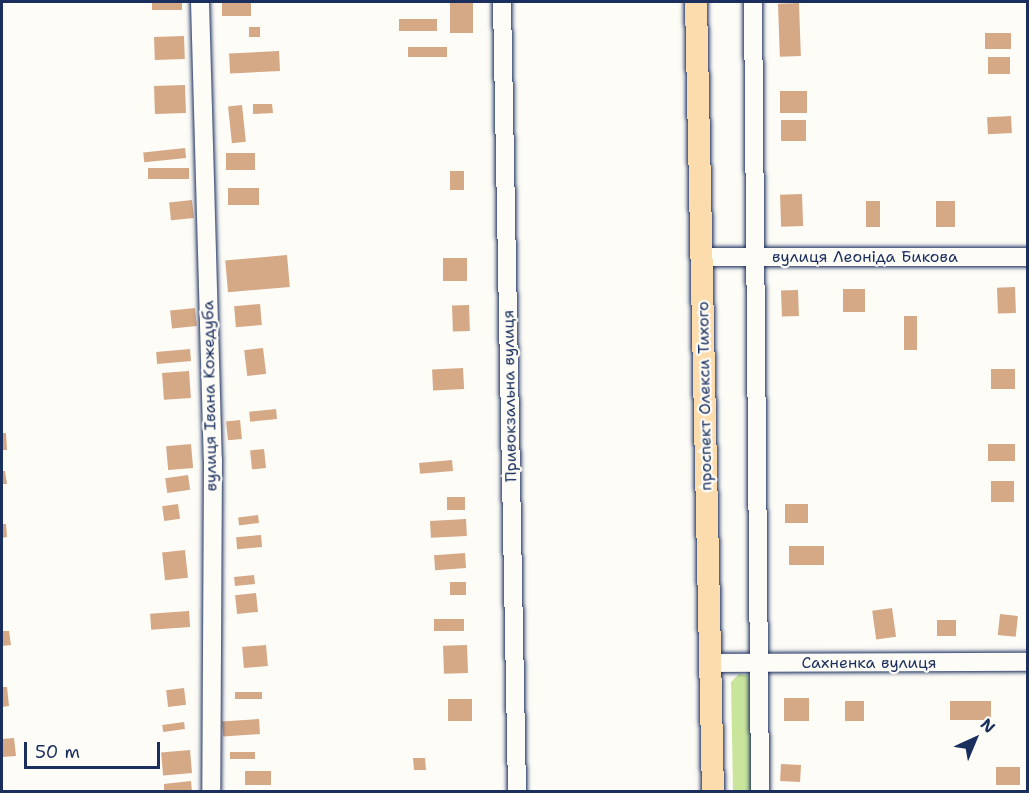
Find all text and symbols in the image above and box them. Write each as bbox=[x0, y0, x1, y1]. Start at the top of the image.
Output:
street label: вулиця Леоніда Бикова bbox=[772, 247, 958, 267]
street label: вулиця Івана Кожедуба bbox=[199, 300, 221, 492]
street label: проспект Олекси Тихого bbox=[694, 301, 716, 491]
street label: Привокзальна вулиця bbox=[499, 310, 521, 482]
street label: Сахненка вулиця bbox=[801, 653, 937, 673]
north arrow bbox=[945, 709, 1005, 769]
text: N bbox=[976, 714, 1000, 738]
scale bar bbox=[27, 730, 164, 768]
text: 50 m bbox=[35, 740, 80, 764]

